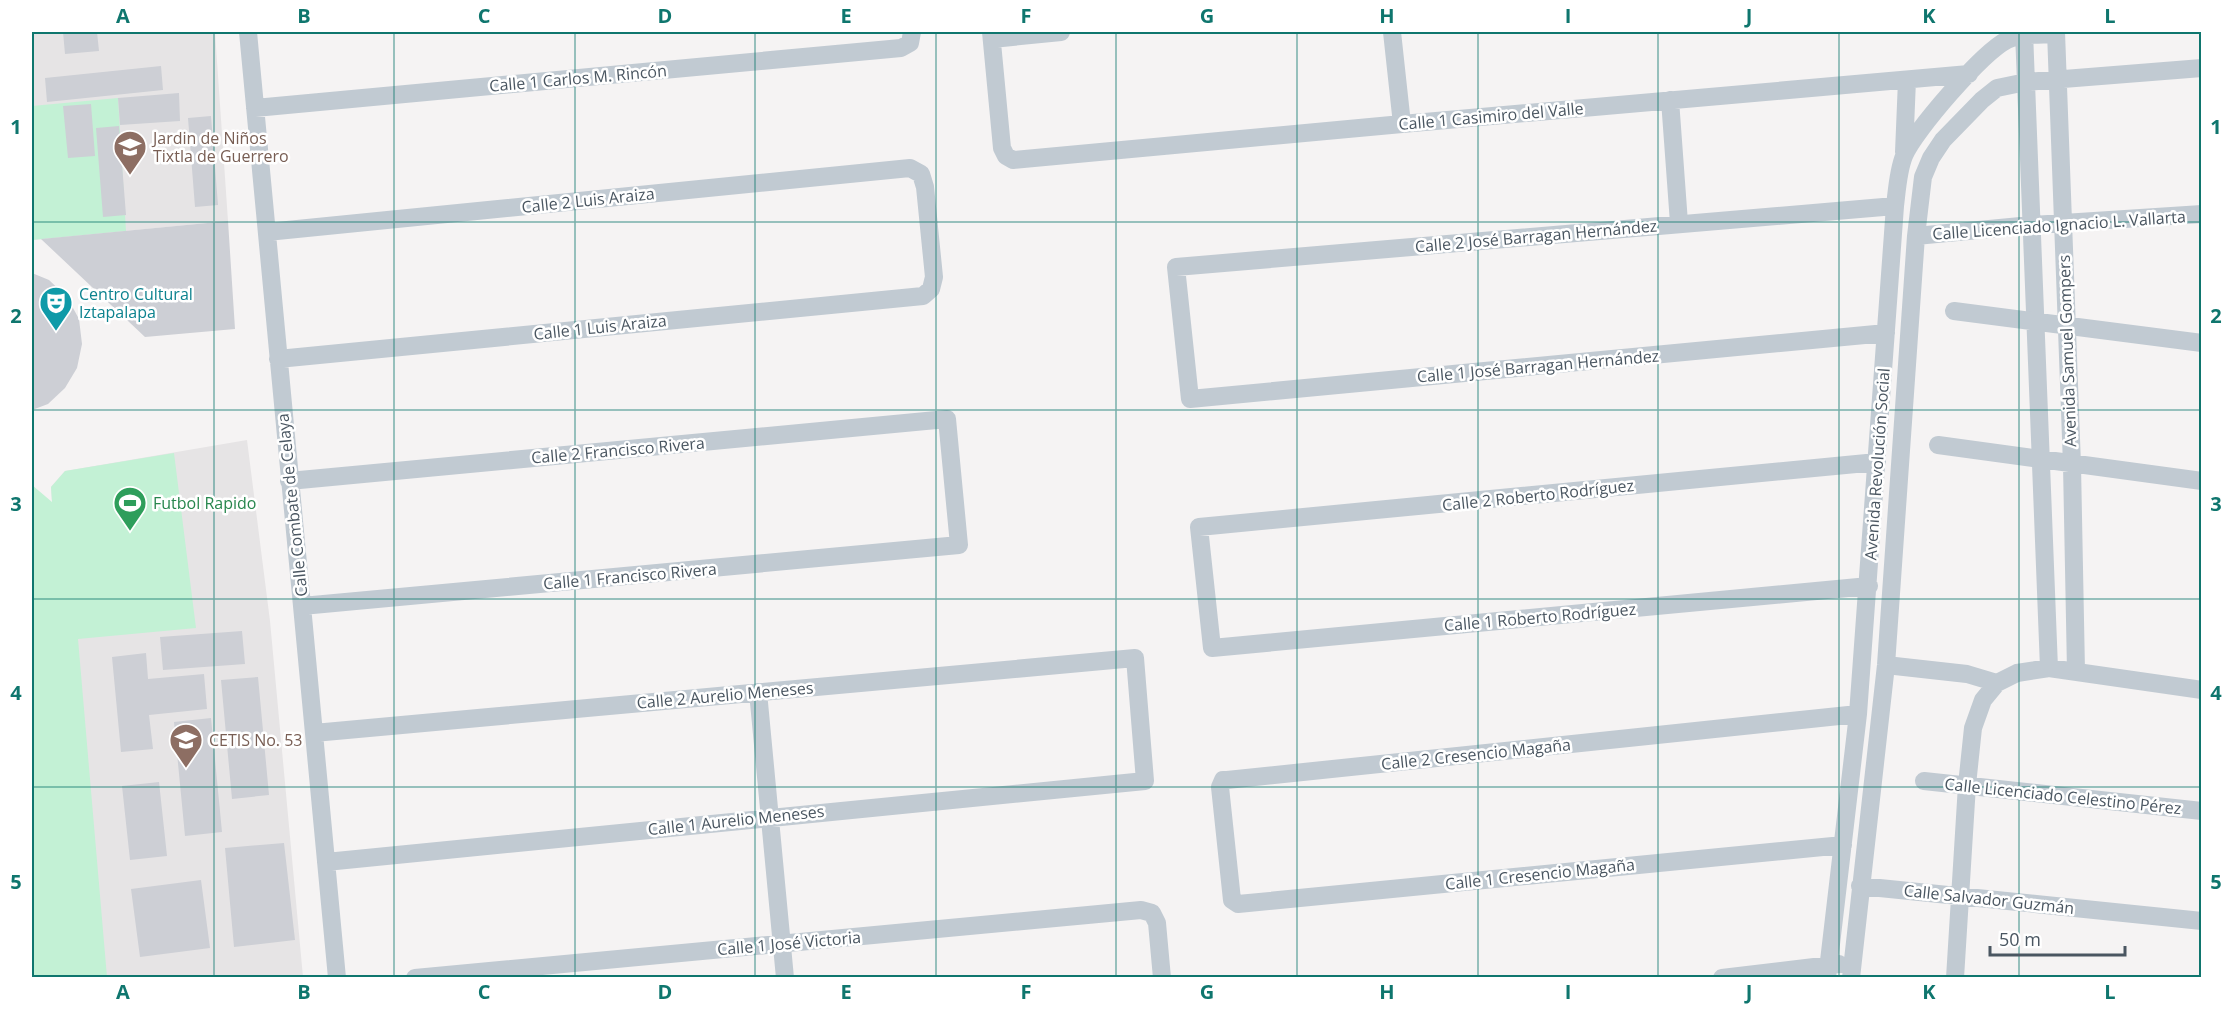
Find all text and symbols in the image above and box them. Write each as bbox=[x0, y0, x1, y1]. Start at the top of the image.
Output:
text: A bbox=[116, 2, 130, 29]
text: B bbox=[297, 2, 311, 29]
text: C bbox=[478, 2, 491, 29]
text: D bbox=[658, 2, 672, 29]
text: E bbox=[840, 2, 852, 29]
text: F bbox=[1021, 2, 1031, 29]
text: G bbox=[1200, 2, 1214, 29]
text: H bbox=[1379, 2, 1395, 29]
text: I bbox=[1565, 2, 1571, 29]
text: J bbox=[1744, 2, 1752, 29]
text: K bbox=[1922, 2, 1936, 29]
text: L bbox=[2104, 2, 2116, 29]
street label: Calle 1 Carlos M. Rincón bbox=[488, 59, 668, 97]
street label: Calle 1 Casimiro del Valle bbox=[1398, 97, 1584, 135]
text: 1 bbox=[10, 113, 22, 140]
text: 1 bbox=[2210, 113, 2222, 140]
place label: Jardin de Niños Tixtla de Guerrero bbox=[151, 127, 289, 167]
school or university icon: Jardin de Niños Tixtla de Guerrero bbox=[112, 129, 148, 176]
street label: Calle 2 Luis Araiza bbox=[520, 182, 656, 218]
street label: Calle Licenciado Ignacio L. Vallarta bbox=[1932, 205, 2186, 245]
street label: Calle 2 José Barragan Hernández bbox=[1414, 214, 1658, 258]
street label: Avenida Samuel Gompers bbox=[2053, 255, 2081, 447]
place label: Centro Cultural Iztapalapa bbox=[79, 283, 193, 323]
theatre icon: Centro Cultural Iztapalapa bbox=[38, 285, 74, 332]
text: 2 bbox=[10, 302, 22, 329]
text: 2 bbox=[2210, 302, 2222, 329]
street label: Calle 1 Luis Araiza bbox=[532, 309, 668, 345]
street label: Calle 1 José Barragan Hernández bbox=[1416, 344, 1660, 388]
street label: Avenida Revolución Social bbox=[1859, 367, 1895, 561]
street label: Calle Combate de Celaya bbox=[271, 412, 313, 598]
street label: Calle 2 Francisco Rivera bbox=[530, 431, 706, 469]
street label: Calle 2 Roberto Rodríguez bbox=[1441, 474, 1635, 516]
sports icon: Futbol Rapido bbox=[112, 485, 148, 532]
text: 3 bbox=[10, 490, 22, 517]
text: 3 bbox=[2210, 490, 2222, 517]
place label: Futbol Rapido bbox=[153, 492, 256, 514]
street label: Calle 1 Francisco Rivera bbox=[542, 557, 718, 595]
street label: Calle 1 Roberto Rodríguez bbox=[1443, 598, 1637, 636]
street label: Calle 2 Aurelio Meneses bbox=[636, 676, 814, 714]
text: 4 bbox=[10, 679, 22, 706]
text: 4 bbox=[2210, 679, 2222, 706]
school or university icon: CETIS No. 53 bbox=[168, 722, 204, 769]
place label: CETIS No. 53 bbox=[209, 729, 303, 751]
street label: Calle 2 Cresencio Magaña bbox=[1380, 733, 1572, 775]
street label: Calle Licenciado Celestino Pérez bbox=[1944, 773, 2182, 819]
street label: Calle 1 Aurelio Meneses bbox=[647, 800, 825, 840]
street label: Calle 1 Cresencio Magaña bbox=[1444, 853, 1636, 895]
text: 5 bbox=[10, 868, 22, 895]
text: 5 bbox=[2210, 868, 2222, 895]
street label: Calle Salvador Guzmán bbox=[1903, 879, 2075, 919]
scale bar bbox=[1990, 919, 2125, 957]
street label: Calle 1 José Victoria bbox=[716, 926, 862, 960]
text: 50 m bbox=[1999, 927, 2041, 951]
text: A bbox=[116, 978, 130, 1005]
text: B bbox=[297, 978, 311, 1005]
text: C bbox=[478, 978, 491, 1005]
text: D bbox=[658, 978, 672, 1005]
text: E bbox=[840, 978, 852, 1005]
text: F bbox=[1021, 978, 1031, 1005]
text: G bbox=[1200, 978, 1214, 1005]
text: H bbox=[1379, 978, 1395, 1005]
text: I bbox=[1565, 978, 1571, 1005]
text: J bbox=[1744, 978, 1752, 1005]
text: K bbox=[1922, 978, 1936, 1005]
text: L bbox=[2104, 978, 2116, 1005]

